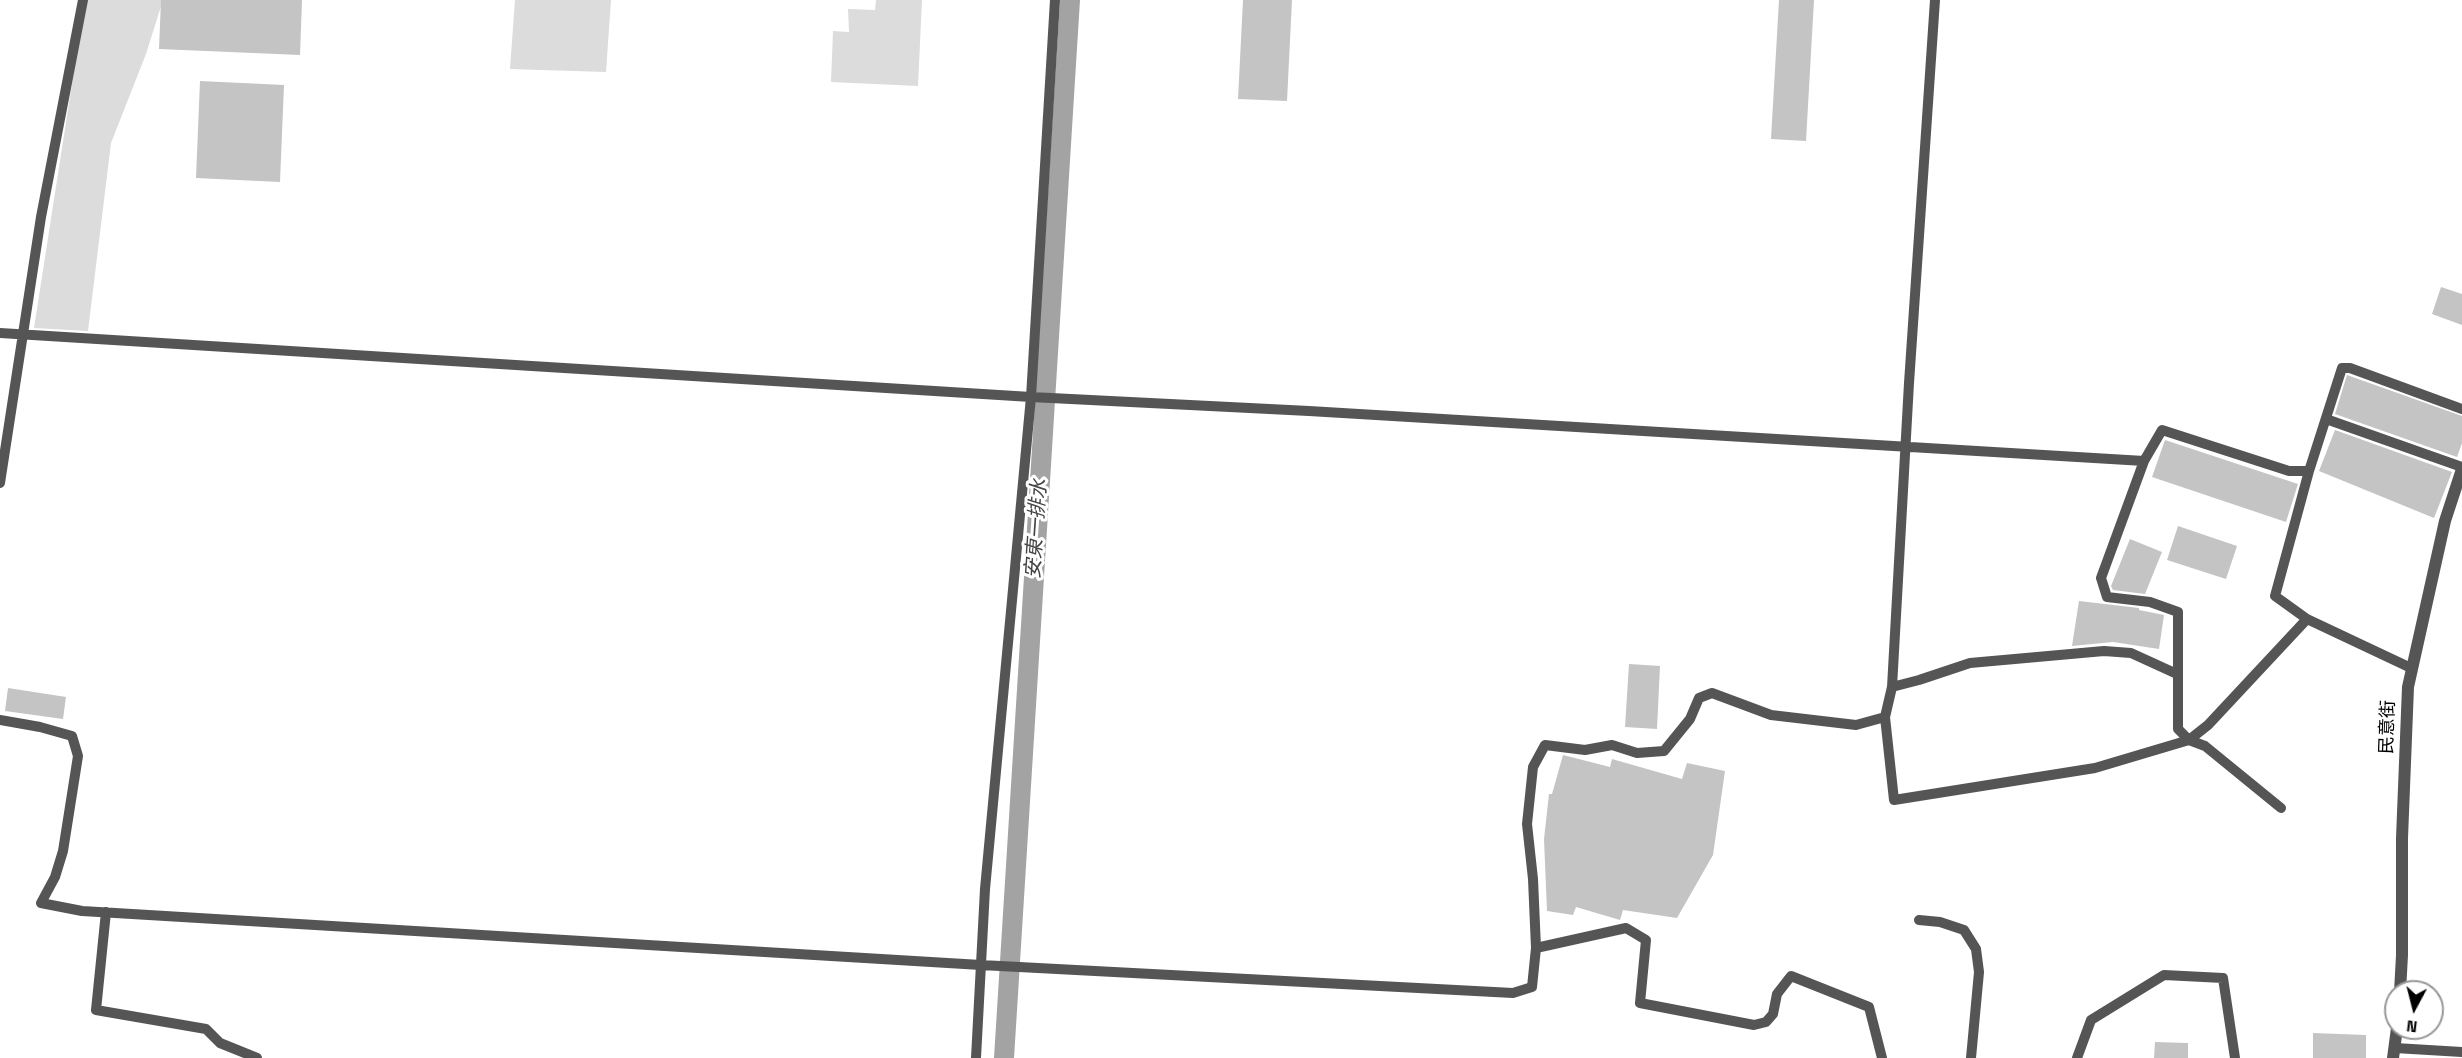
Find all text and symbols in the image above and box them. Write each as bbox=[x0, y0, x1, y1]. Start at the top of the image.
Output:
water label: 安東一排水 bbox=[1022, 478, 1052, 580]
street label: 民意街 bbox=[2376, 700, 2400, 754]
north arrow bbox=[2384, 980, 2444, 1040]
text: N bbox=[2405, 1015, 2419, 1037]

